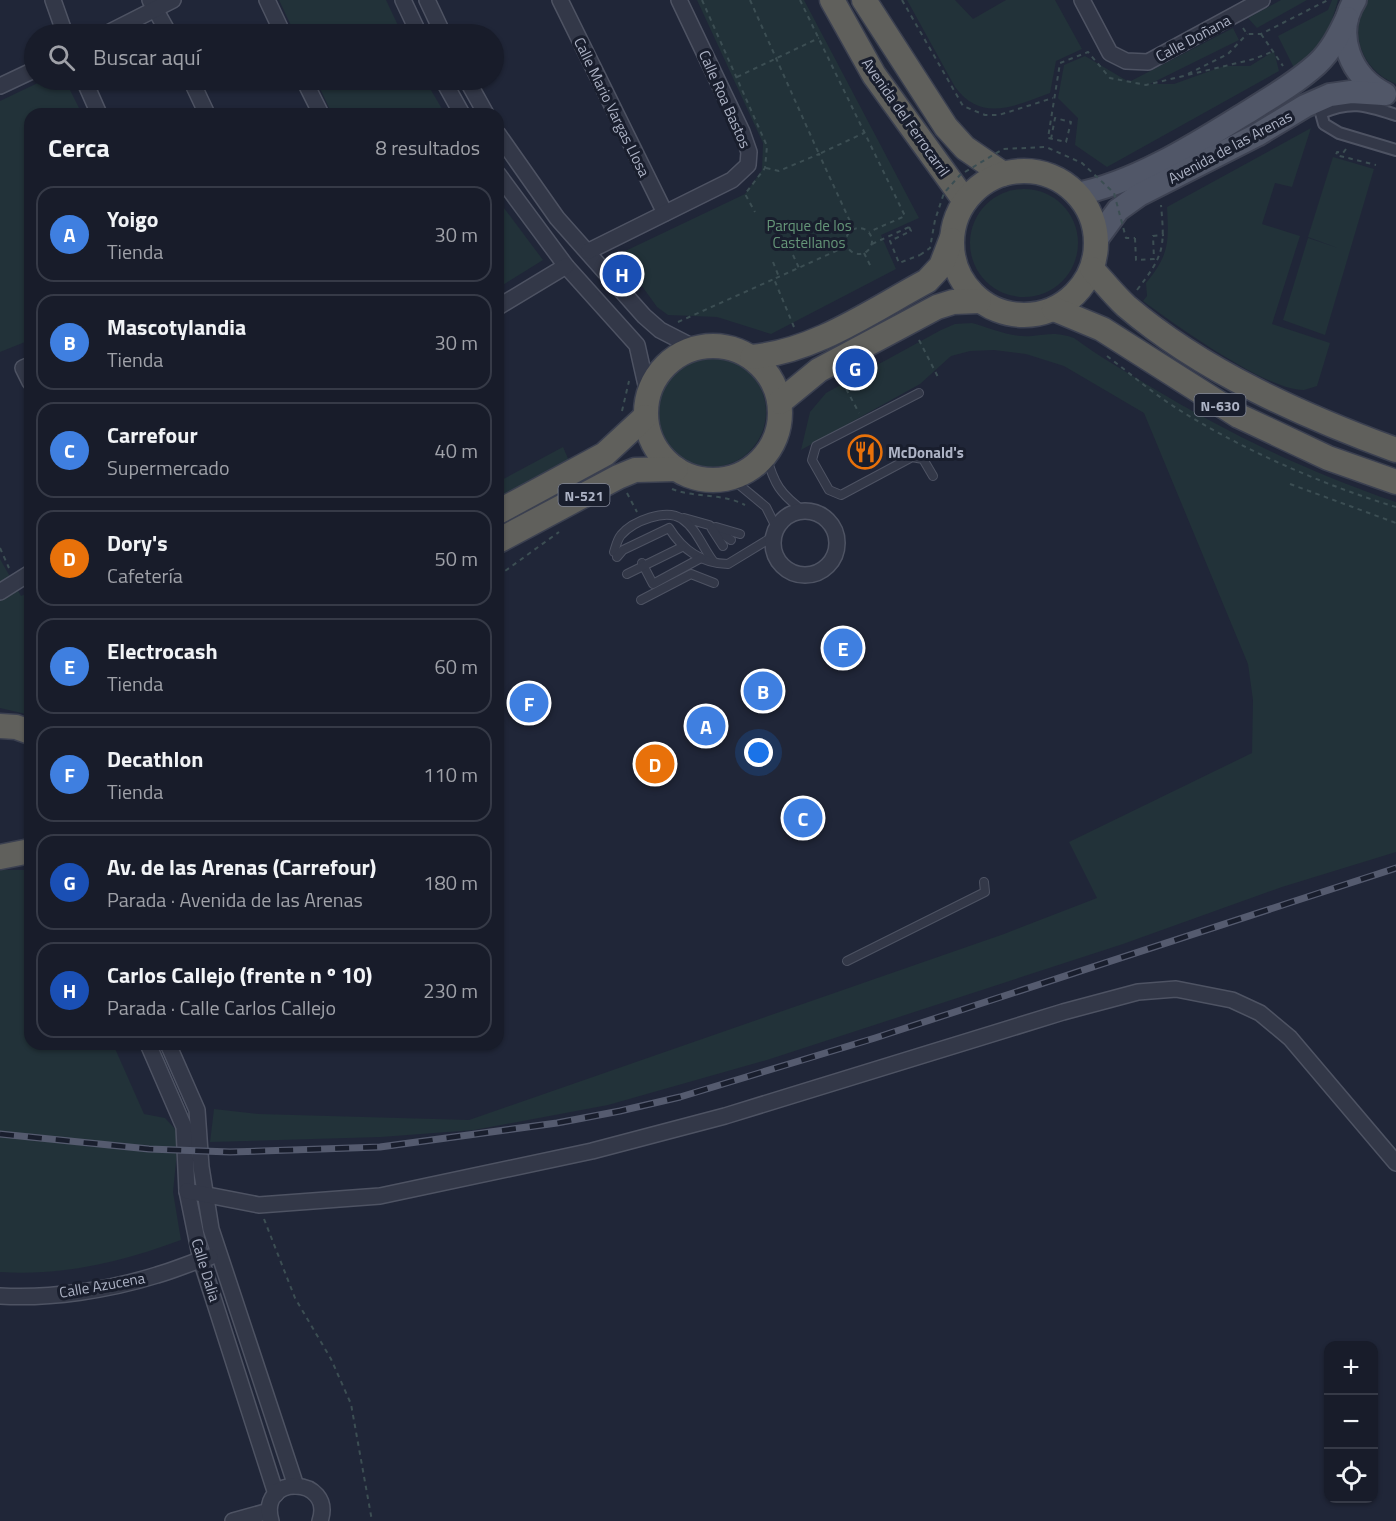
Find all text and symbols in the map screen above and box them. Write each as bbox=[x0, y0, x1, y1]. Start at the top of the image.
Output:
street label: Calle Doñana bbox=[1151, 8, 1235, 67]
search box bbox=[24, 24, 504, 90]
street label: Calle Mario Vargas Llosa bbox=[568, 33, 656, 181]
text: Buscar aquí bbox=[93, 40, 201, 74]
icon: search bbox=[45, 41, 78, 74]
street label: Calle Roa Bastos bbox=[693, 46, 757, 152]
street label: Avenida del Ferrocarril bbox=[856, 53, 956, 181]
street label: Avenida de las Arenas bbox=[1164, 105, 1296, 189]
text: Cerca bbox=[48, 128, 110, 167]
text: 8 resultados bbox=[376, 132, 480, 163]
text: Yoigo bbox=[107, 202, 159, 236]
park label: Parque de los Castellanos bbox=[766, 214, 852, 254]
text: A bbox=[63, 219, 76, 250]
text: 30 m bbox=[434, 219, 478, 250]
text: Tienda bbox=[107, 236, 163, 267]
pin: H bbox=[602, 252, 642, 296]
text: Mascotylandia bbox=[107, 310, 246, 344]
text: B bbox=[63, 327, 76, 358]
text: 30 m bbox=[434, 327, 478, 358]
text: Tienda bbox=[107, 344, 163, 375]
pin: G bbox=[836, 346, 874, 391]
road number: N-630 bbox=[1194, 394, 1246, 416]
text: Carrefour bbox=[107, 418, 198, 452]
restaurant icon: McDonald's bbox=[847, 434, 883, 470]
text: C bbox=[64, 435, 75, 466]
text: 40 m bbox=[434, 435, 478, 466]
place label: McDonald's bbox=[888, 441, 964, 464]
text: Supermercado bbox=[107, 452, 229, 483]
road number: N-521 bbox=[558, 484, 610, 506]
text: Dory's bbox=[107, 526, 168, 560]
text: D bbox=[63, 543, 76, 574]
text: 50 m bbox=[434, 543, 478, 574]
text: Cafetería bbox=[107, 560, 183, 591]
pin: E bbox=[824, 626, 862, 670]
text: Electrocash bbox=[107, 634, 218, 668]
text: E bbox=[64, 651, 75, 682]
text: 60 m bbox=[434, 651, 478, 682]
text: Tienda bbox=[107, 668, 163, 699]
pin: B bbox=[744, 668, 783, 714]
pin: F bbox=[510, 680, 548, 726]
pin: A bbox=[686, 704, 726, 748]
your location bbox=[744, 738, 773, 767]
text: Decathlon bbox=[107, 742, 203, 776]
pin: D bbox=[636, 742, 674, 786]
text: F bbox=[64, 759, 75, 790]
text: 110 m bbox=[423, 759, 478, 790]
text: Tienda bbox=[107, 776, 163, 807]
pin: C bbox=[784, 796, 822, 840]
text: Av. de las Arenas (Carrefour) bbox=[107, 850, 376, 884]
text: G bbox=[63, 867, 76, 898]
text: 180 m bbox=[423, 867, 478, 898]
text: Parada · Avenida de las Arenas bbox=[107, 884, 363, 915]
text: Carlos Callejo (frente n º 10) bbox=[107, 958, 372, 992]
text: H bbox=[63, 975, 76, 1006]
text: 230 m bbox=[423, 975, 478, 1006]
text: Parada · Calle Carlos Callejo bbox=[107, 992, 336, 1023]
street label: Calle Dalia bbox=[186, 1236, 227, 1305]
street label: Calle Azucena bbox=[57, 1266, 147, 1304]
map controls bbox=[1324, 1341, 1378, 1503]
button: + bbox=[1324, 1341, 1378, 1395]
button: − bbox=[1324, 1395, 1378, 1449]
button: locate bbox=[1324, 1449, 1378, 1503]

